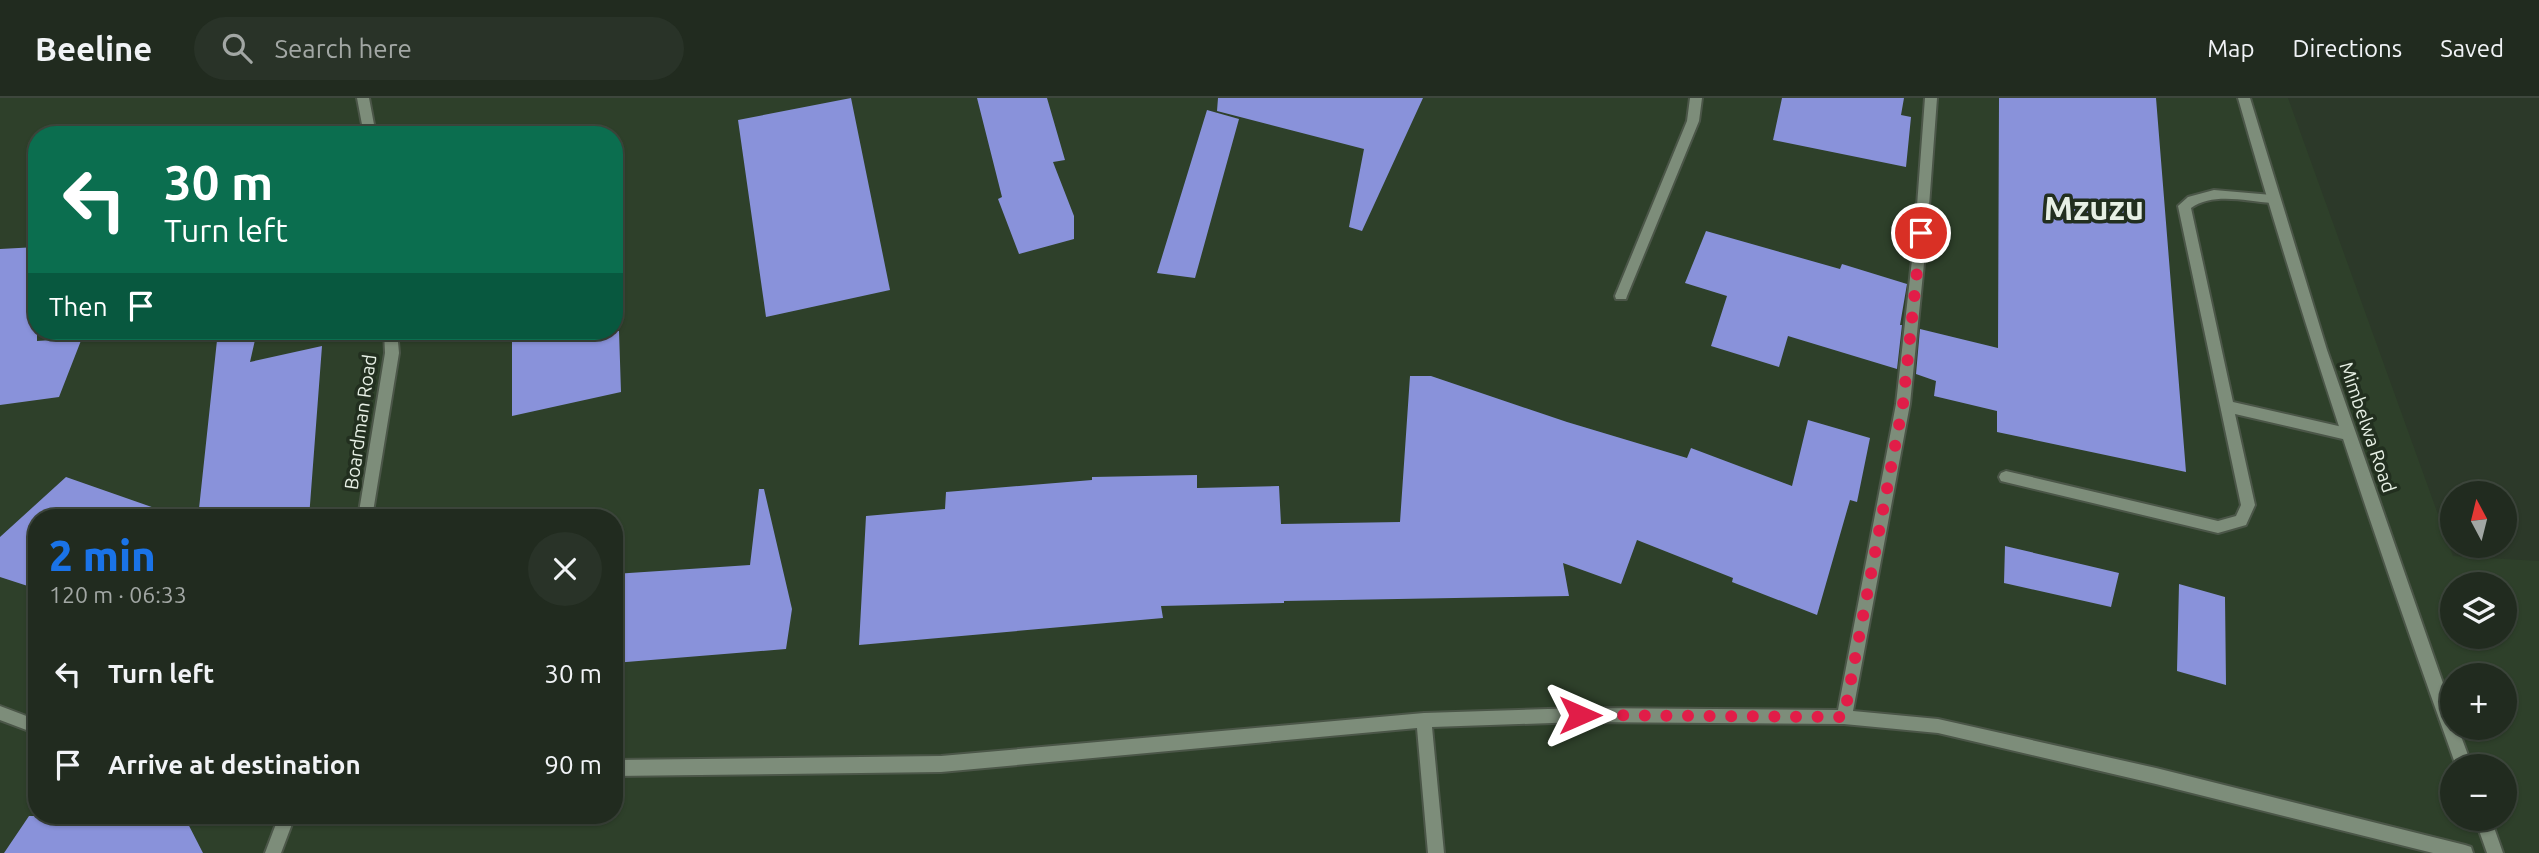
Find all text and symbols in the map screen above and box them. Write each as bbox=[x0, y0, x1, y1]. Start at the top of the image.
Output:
search box bbox=[194, 17, 684, 80]
icon: search bbox=[218, 29, 256, 67]
text: Beeline bbox=[35, 30, 152, 67]
text: Search here bbox=[274, 34, 412, 63]
text: Map bbox=[2207, 35, 2254, 62]
text: Directions bbox=[2292, 35, 2402, 62]
text: Saved bbox=[2440, 35, 2504, 62]
icon: left bbox=[49, 154, 140, 245]
text: 30 m bbox=[164, 154, 273, 209]
district label: Mzuzu bbox=[2044, 189, 2144, 226]
pin bbox=[1891, 203, 1951, 263]
text: Turn left bbox=[164, 212, 288, 248]
icon: arrive bbox=[1902, 214, 1940, 252]
icon: arrive bbox=[122, 287, 160, 325]
text: Then bbox=[49, 292, 108, 321]
street label: Boardman Road bbox=[340, 353, 380, 491]
street label: Mimbelwa Road bbox=[2335, 359, 2401, 495]
north arrow bbox=[2440, 481, 2516, 558]
map controls bbox=[2440, 481, 2517, 831]
text: 2 min bbox=[49, 532, 156, 579]
button: close bbox=[528, 532, 602, 606]
button: layers bbox=[2440, 572, 2517, 649]
text: 120 m · 06:33 bbox=[49, 582, 187, 607]
icon: left bbox=[49, 655, 87, 693]
text: Turn left bbox=[108, 659, 214, 688]
text: 30 m bbox=[544, 659, 602, 688]
button: + bbox=[2440, 663, 2517, 740]
position arrow bbox=[1543, 678, 1617, 752]
icon: arrive bbox=[49, 746, 87, 784]
text: Arrive at destination bbox=[108, 750, 361, 779]
text: 90 m bbox=[544, 750, 602, 779]
button: − bbox=[2440, 754, 2517, 831]

